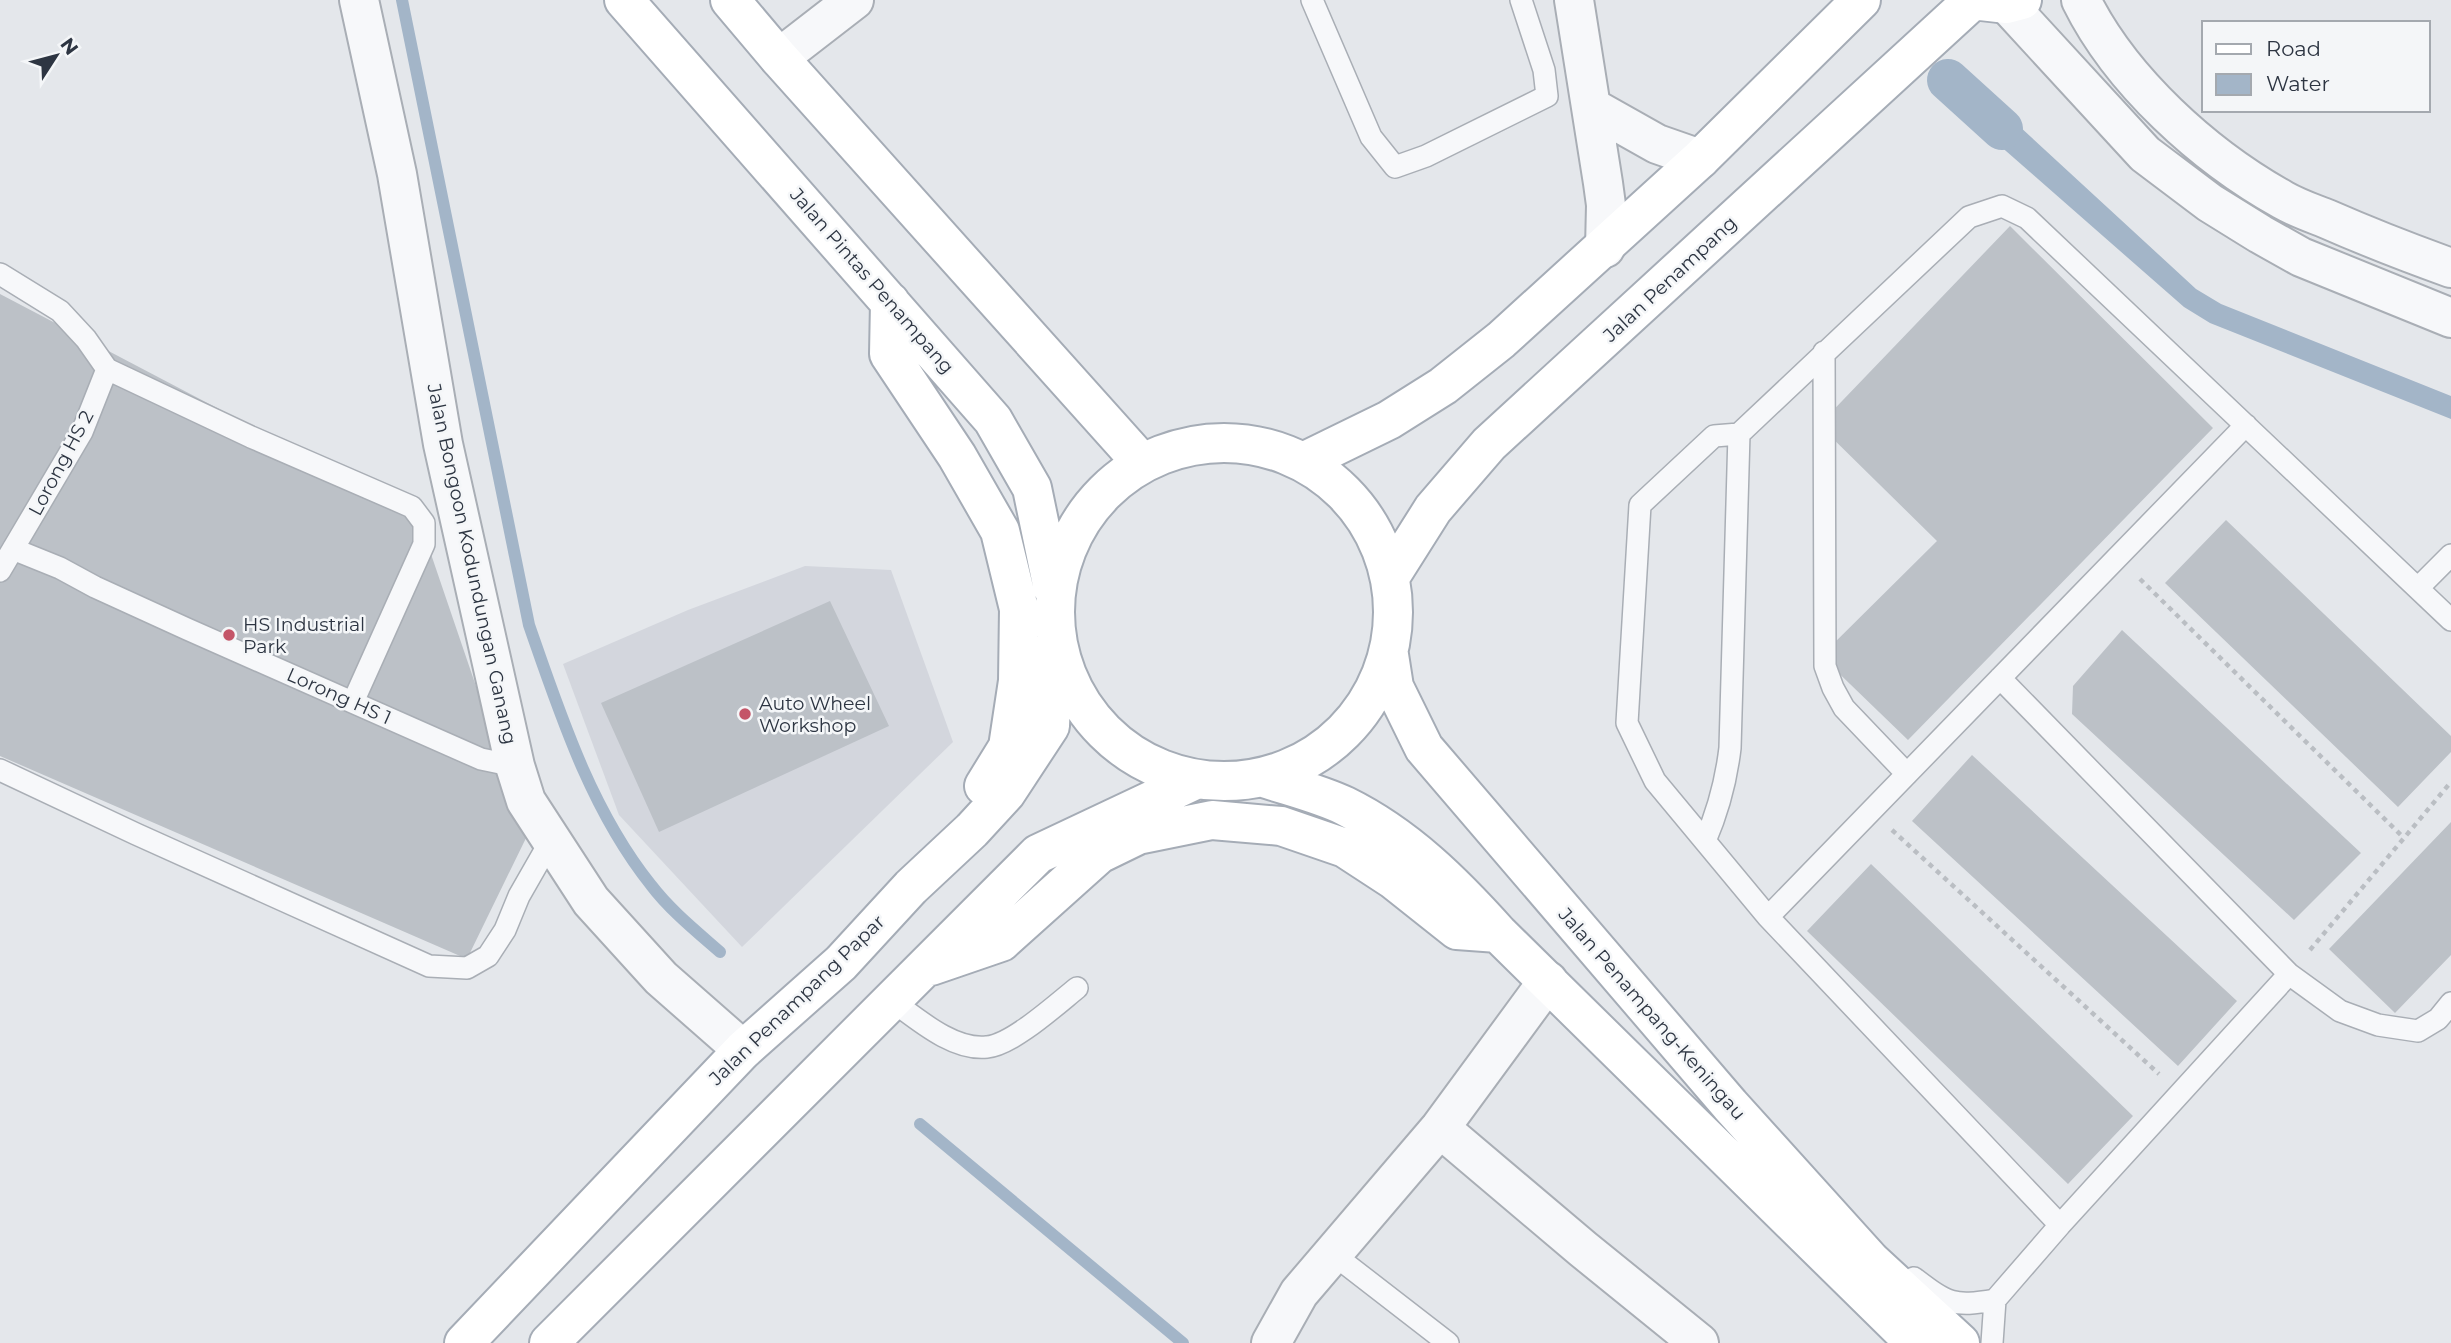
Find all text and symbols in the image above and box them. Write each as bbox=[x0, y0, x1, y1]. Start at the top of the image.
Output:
north arrow bbox=[21, 21, 91, 91]
legend bbox=[2202, 21, 2430, 112]
text: N bbox=[56, 33, 83, 59]
text: Road bbox=[2266, 36, 2321, 61]
text: Water bbox=[2266, 71, 2330, 96]
street label: Jalan Pintas Penampang bbox=[785, 183, 959, 378]
street label: Jalan Penampang bbox=[1598, 211, 1741, 347]
street label: Jalan Bongoon Kodundungan Ganang bbox=[422, 380, 522, 747]
street label: Lorong HS 2 bbox=[24, 406, 98, 520]
place label: HS Industrial Park bbox=[243, 613, 365, 658]
marker: HS Industrial Park bbox=[221, 627, 237, 643]
street label: Lorong HS 1 bbox=[283, 663, 395, 729]
place label: Auto Wheel Workshop bbox=[759, 692, 871, 737]
marker: Auto Wheel Workshop bbox=[737, 706, 753, 722]
street label: Jalan Penampang-Keningau bbox=[1553, 903, 1750, 1125]
street label: Jalan Penampang Papar bbox=[704, 910, 890, 1091]

